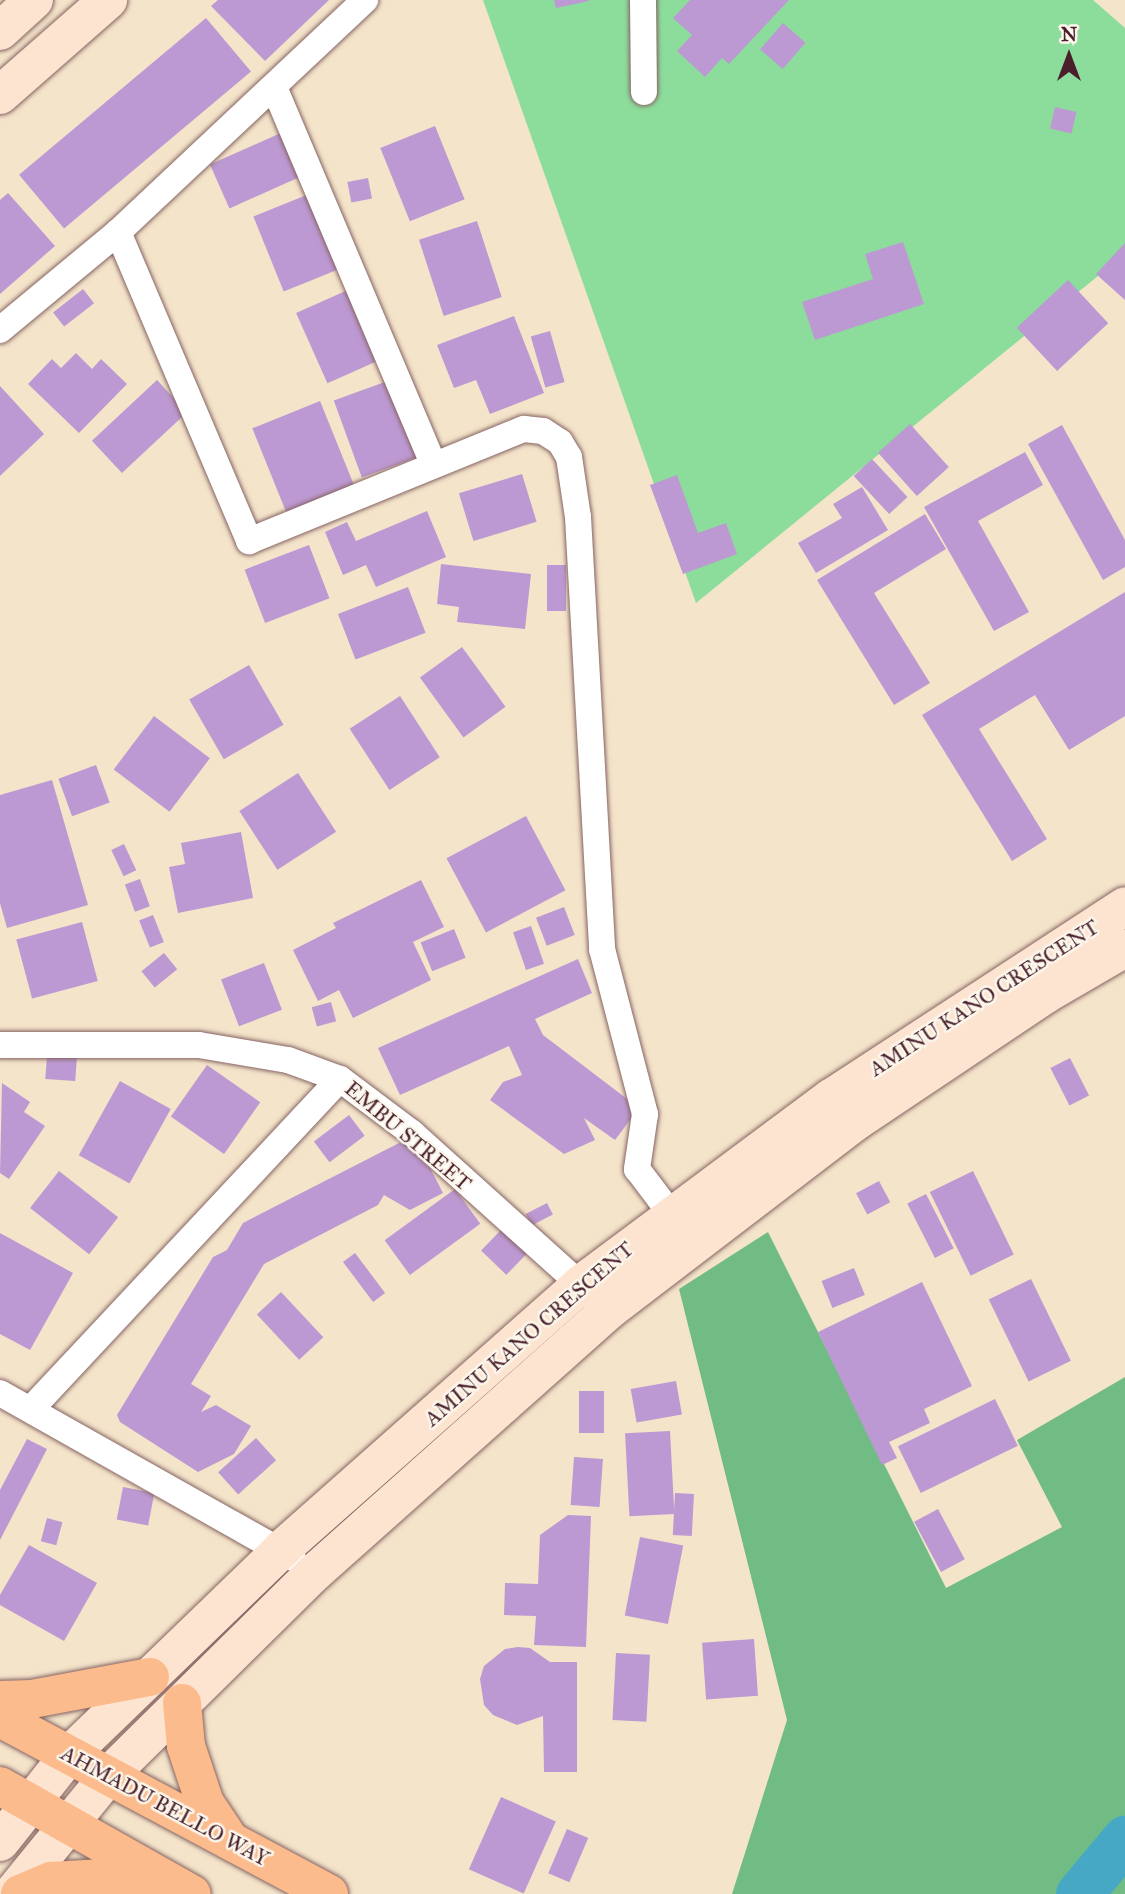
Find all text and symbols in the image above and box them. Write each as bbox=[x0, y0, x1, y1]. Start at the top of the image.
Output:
north arrow bbox=[1034, 21, 1104, 91]
text: N bbox=[1061, 23, 1077, 46]
street label: AMINU KANO CRESCENT bbox=[864, 914, 1104, 1082]
street label: EMBU STREET bbox=[340, 1076, 476, 1196]
street label: AMINU KANO CRESCENT bbox=[419, 1236, 639, 1432]
street label: AHMADU BELLO WAY bbox=[57, 1740, 273, 1872]

